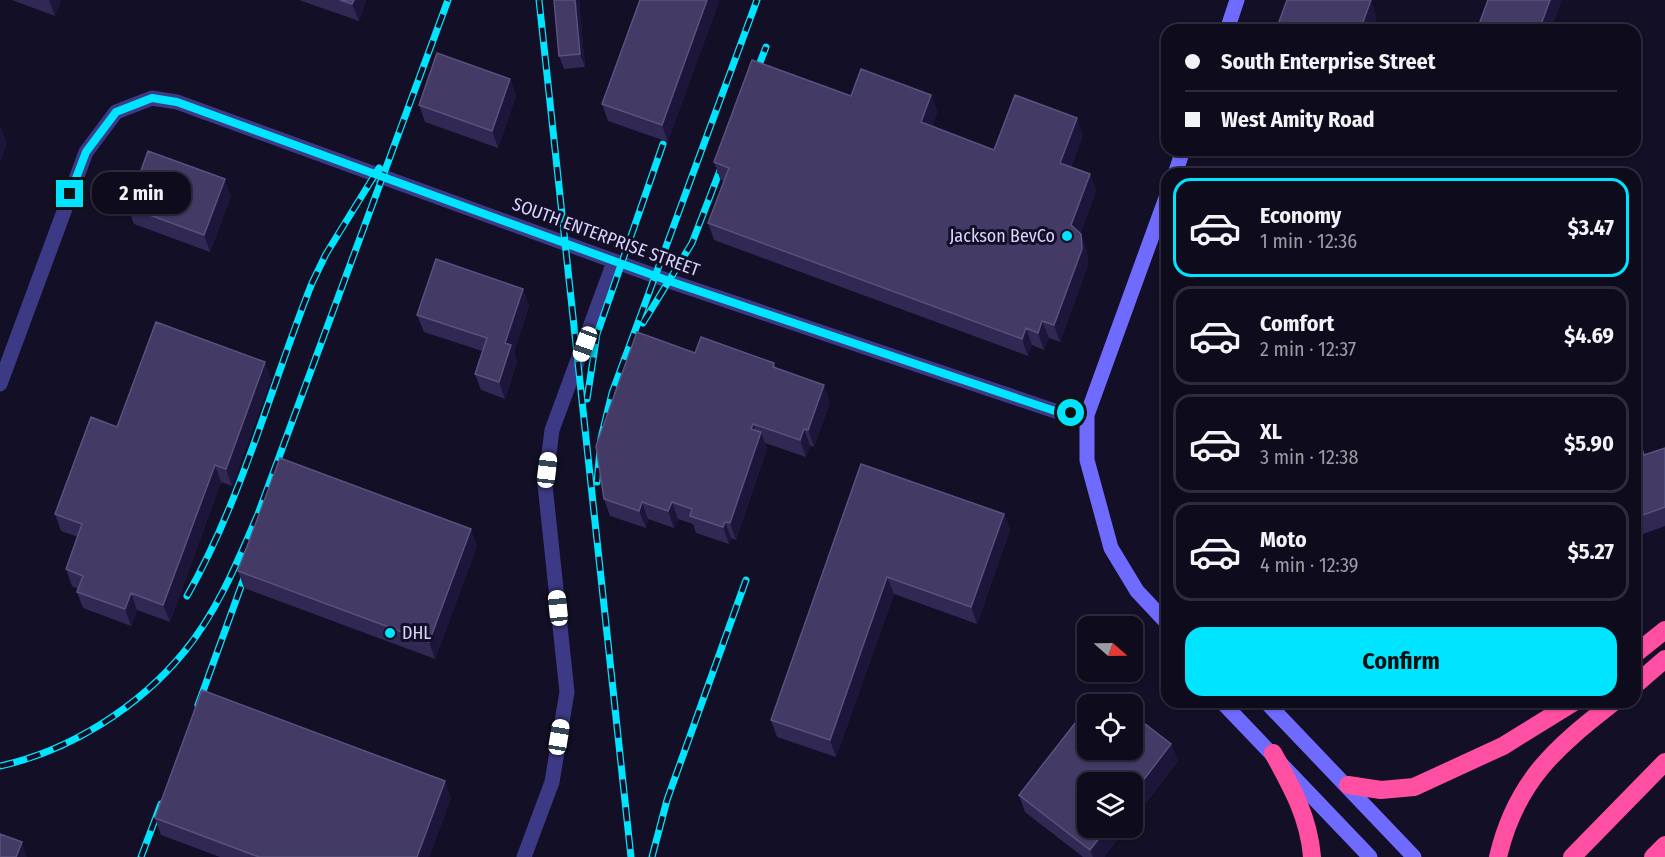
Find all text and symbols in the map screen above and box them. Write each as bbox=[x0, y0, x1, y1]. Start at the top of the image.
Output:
text: South Enterprise Street bbox=[1221, 48, 1435, 75]
text: West Amity Road bbox=[1221, 106, 1375, 133]
callout: 2 min bbox=[91, 173, 190, 215]
route end bbox=[56, 180, 83, 207]
text: 2 min bbox=[119, 181, 164, 205]
street label: SOUTH ENTERPRISE STREET bbox=[509, 193, 703, 281]
icon: car bbox=[1188, 201, 1242, 255]
text: Economy bbox=[1260, 202, 1341, 229]
text: $3.47 bbox=[1568, 214, 1614, 241]
place label: Jackson BevCo bbox=[949, 225, 1055, 247]
marker: Jackson BevCo bbox=[1060, 229, 1074, 243]
text: 1 min · 12:36 bbox=[1260, 229, 1357, 253]
icon: car bbox=[1188, 309, 1242, 363]
text: Comfort bbox=[1260, 310, 1334, 337]
text: $4.69 bbox=[1564, 322, 1614, 349]
car bbox=[570, 324, 600, 364]
text: 2 min · 12:37 bbox=[1260, 337, 1356, 361]
route start bbox=[1057, 399, 1084, 426]
icon: car bbox=[1188, 417, 1242, 471]
text: XL bbox=[1260, 418, 1282, 445]
text: $5.90 bbox=[1564, 430, 1614, 457]
text: 3 min · 12:38 bbox=[1260, 445, 1358, 469]
car bbox=[536, 451, 558, 489]
icon: car bbox=[1188, 525, 1242, 579]
text: Moto bbox=[1260, 526, 1307, 553]
text: $5.27 bbox=[1568, 538, 1614, 565]
text: 4 min · 12:39 bbox=[1260, 553, 1359, 577]
car bbox=[547, 589, 569, 627]
north arrow bbox=[1077, 616, 1143, 682]
map controls bbox=[1077, 616, 1143, 838]
place label: DHL bbox=[402, 622, 431, 644]
marker: DHL bbox=[383, 626, 397, 640]
button: Confirm bbox=[1185, 627, 1617, 696]
button: locate bbox=[1077, 694, 1143, 760]
car bbox=[547, 718, 571, 756]
button: layers bbox=[1077, 772, 1143, 838]

